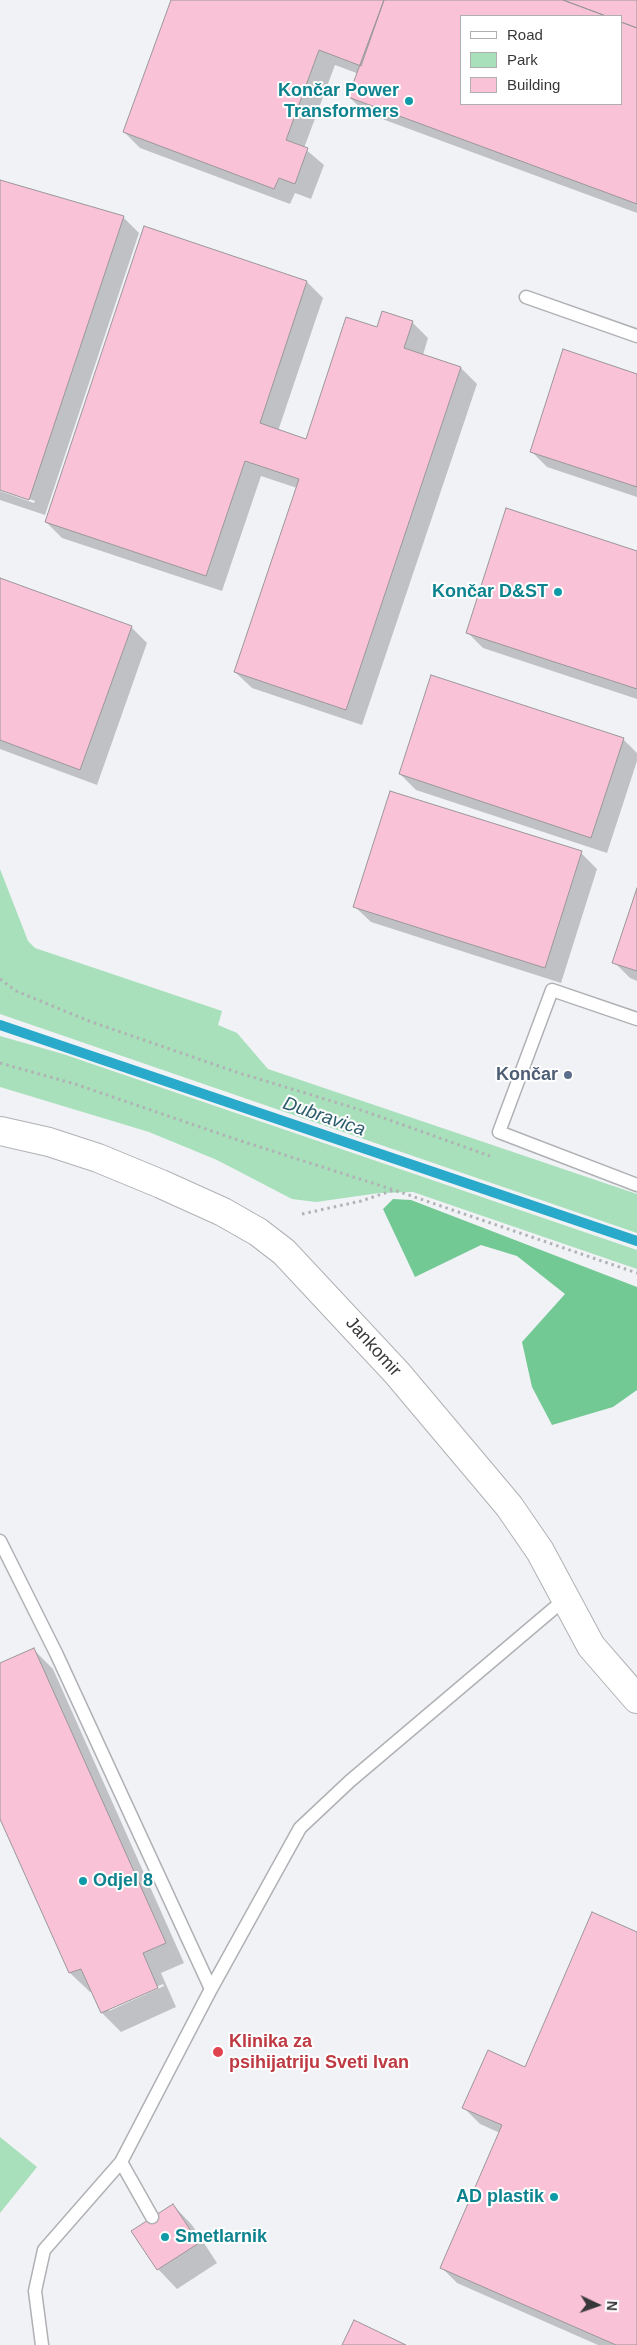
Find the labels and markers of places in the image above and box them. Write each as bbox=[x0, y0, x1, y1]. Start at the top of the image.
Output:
place label: Končar Power Transformers bbox=[278, 80, 399, 122]
marker: Končar Power Transformers bbox=[403, 95, 415, 107]
place label: Končar D&ST bbox=[432, 581, 548, 603]
marker: Končar D&ST bbox=[552, 586, 564, 598]
place label: Končar bbox=[496, 1064, 558, 1086]
marker: Končar bbox=[562, 1069, 574, 1081]
place label: Odjel 8 bbox=[93, 1870, 153, 1892]
marker: Odjel 8 bbox=[77, 1875, 89, 1887]
place label: Klinika za psihijatriju Sveti Ivan bbox=[229, 2031, 409, 2074]
marker: Klinika za psihijatriju Sveti Ivan bbox=[211, 2045, 225, 2059]
place label: AD plastik bbox=[456, 2186, 544, 2208]
marker: AD plastik bbox=[548, 2191, 560, 2203]
place label: Smetlarnik bbox=[175, 2226, 267, 2248]
marker: Smetlarnik bbox=[159, 2231, 171, 2243]

